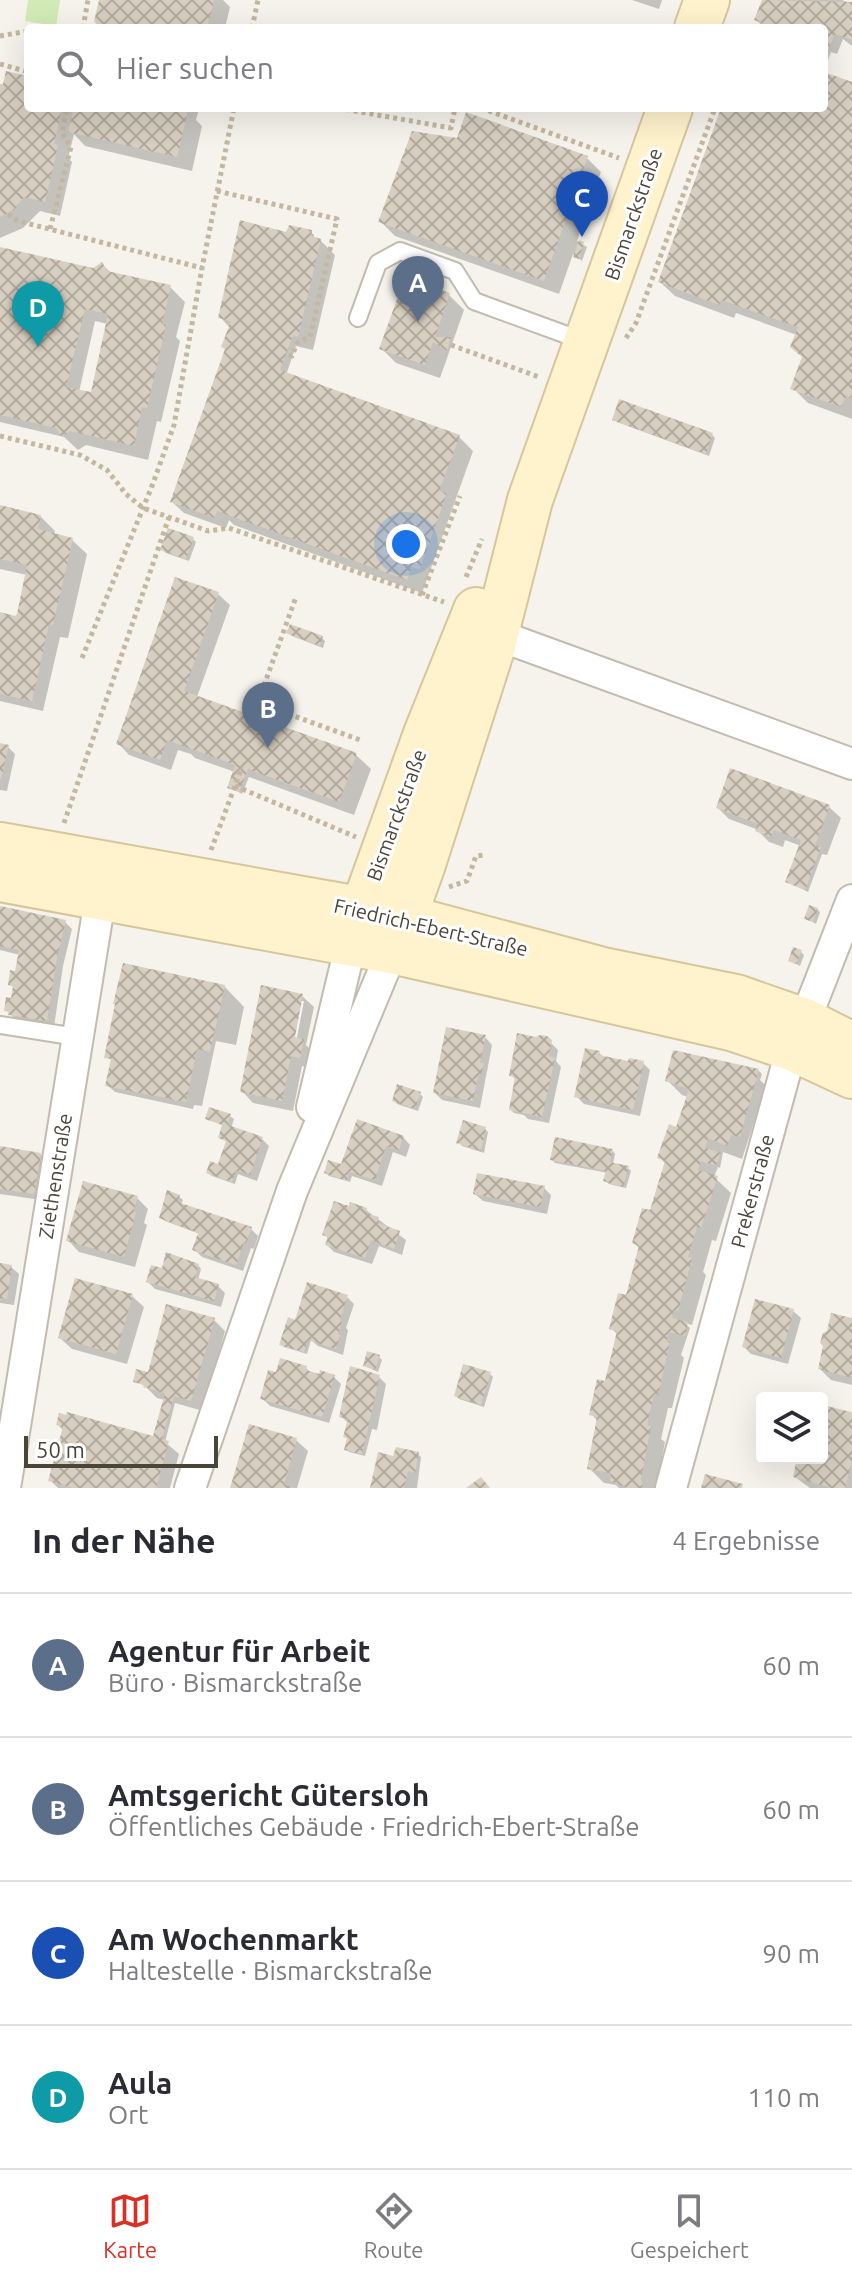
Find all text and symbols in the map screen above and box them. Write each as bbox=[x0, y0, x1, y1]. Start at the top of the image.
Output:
search box bbox=[24, 24, 828, 112]
icon: search bbox=[52, 46, 96, 90]
text: Hier suchen bbox=[116, 51, 274, 85]
street label: Bismarckstraße bbox=[600, 145, 666, 283]
pin: C bbox=[556, 171, 608, 237]
pin: A bbox=[392, 256, 444, 322]
pin: D bbox=[12, 281, 64, 347]
your location bbox=[386, 524, 426, 564]
pin: B bbox=[242, 682, 294, 748]
street label: Bismarckstraße bbox=[362, 746, 430, 884]
street label: Friedrich-Ebert-Straße bbox=[332, 893, 530, 961]
street label: Ziethenstraße bbox=[34, 1112, 76, 1240]
street label: Prekerstraße bbox=[726, 1132, 778, 1250]
map controls bbox=[756, 1392, 828, 1464]
button: layers bbox=[756, 1392, 828, 1464]
scale bar bbox=[24, 1432, 218, 1468]
text: 50 m bbox=[36, 1437, 85, 1462]
text: In der Nähe bbox=[32, 1521, 215, 1559]
text: 4 Ergebnisse bbox=[672, 1526, 820, 1555]
text: Agentur für Arbeit bbox=[108, 1634, 371, 1668]
text: A bbox=[49, 1651, 67, 1680]
text: 60 m bbox=[762, 1651, 820, 1680]
text: Büro · Bismarckstraße bbox=[108, 1668, 362, 1697]
text: Amtsgericht Gütersloh bbox=[108, 1778, 429, 1812]
text: B bbox=[49, 1795, 67, 1824]
text: 60 m bbox=[762, 1795, 820, 1824]
text: Öffentliches Gebäude · Friedrich-Ebert-Straße bbox=[108, 1812, 640, 1841]
text: Am Wochenmarkt bbox=[108, 1922, 359, 1956]
text: C bbox=[50, 1939, 66, 1968]
text: 90 m bbox=[762, 1939, 820, 1968]
text: Haltestelle · Bismarckstraße bbox=[108, 1956, 433, 1985]
text: Aula bbox=[108, 2066, 172, 2100]
text: D bbox=[49, 2083, 67, 2112]
text: 110 m bbox=[748, 2083, 820, 2112]
text: Ort bbox=[108, 2100, 148, 2129]
tab: Karte bbox=[103, 2189, 157, 2262]
tab: Route bbox=[364, 2189, 424, 2262]
tab: Gespeichert bbox=[630, 2189, 749, 2262]

